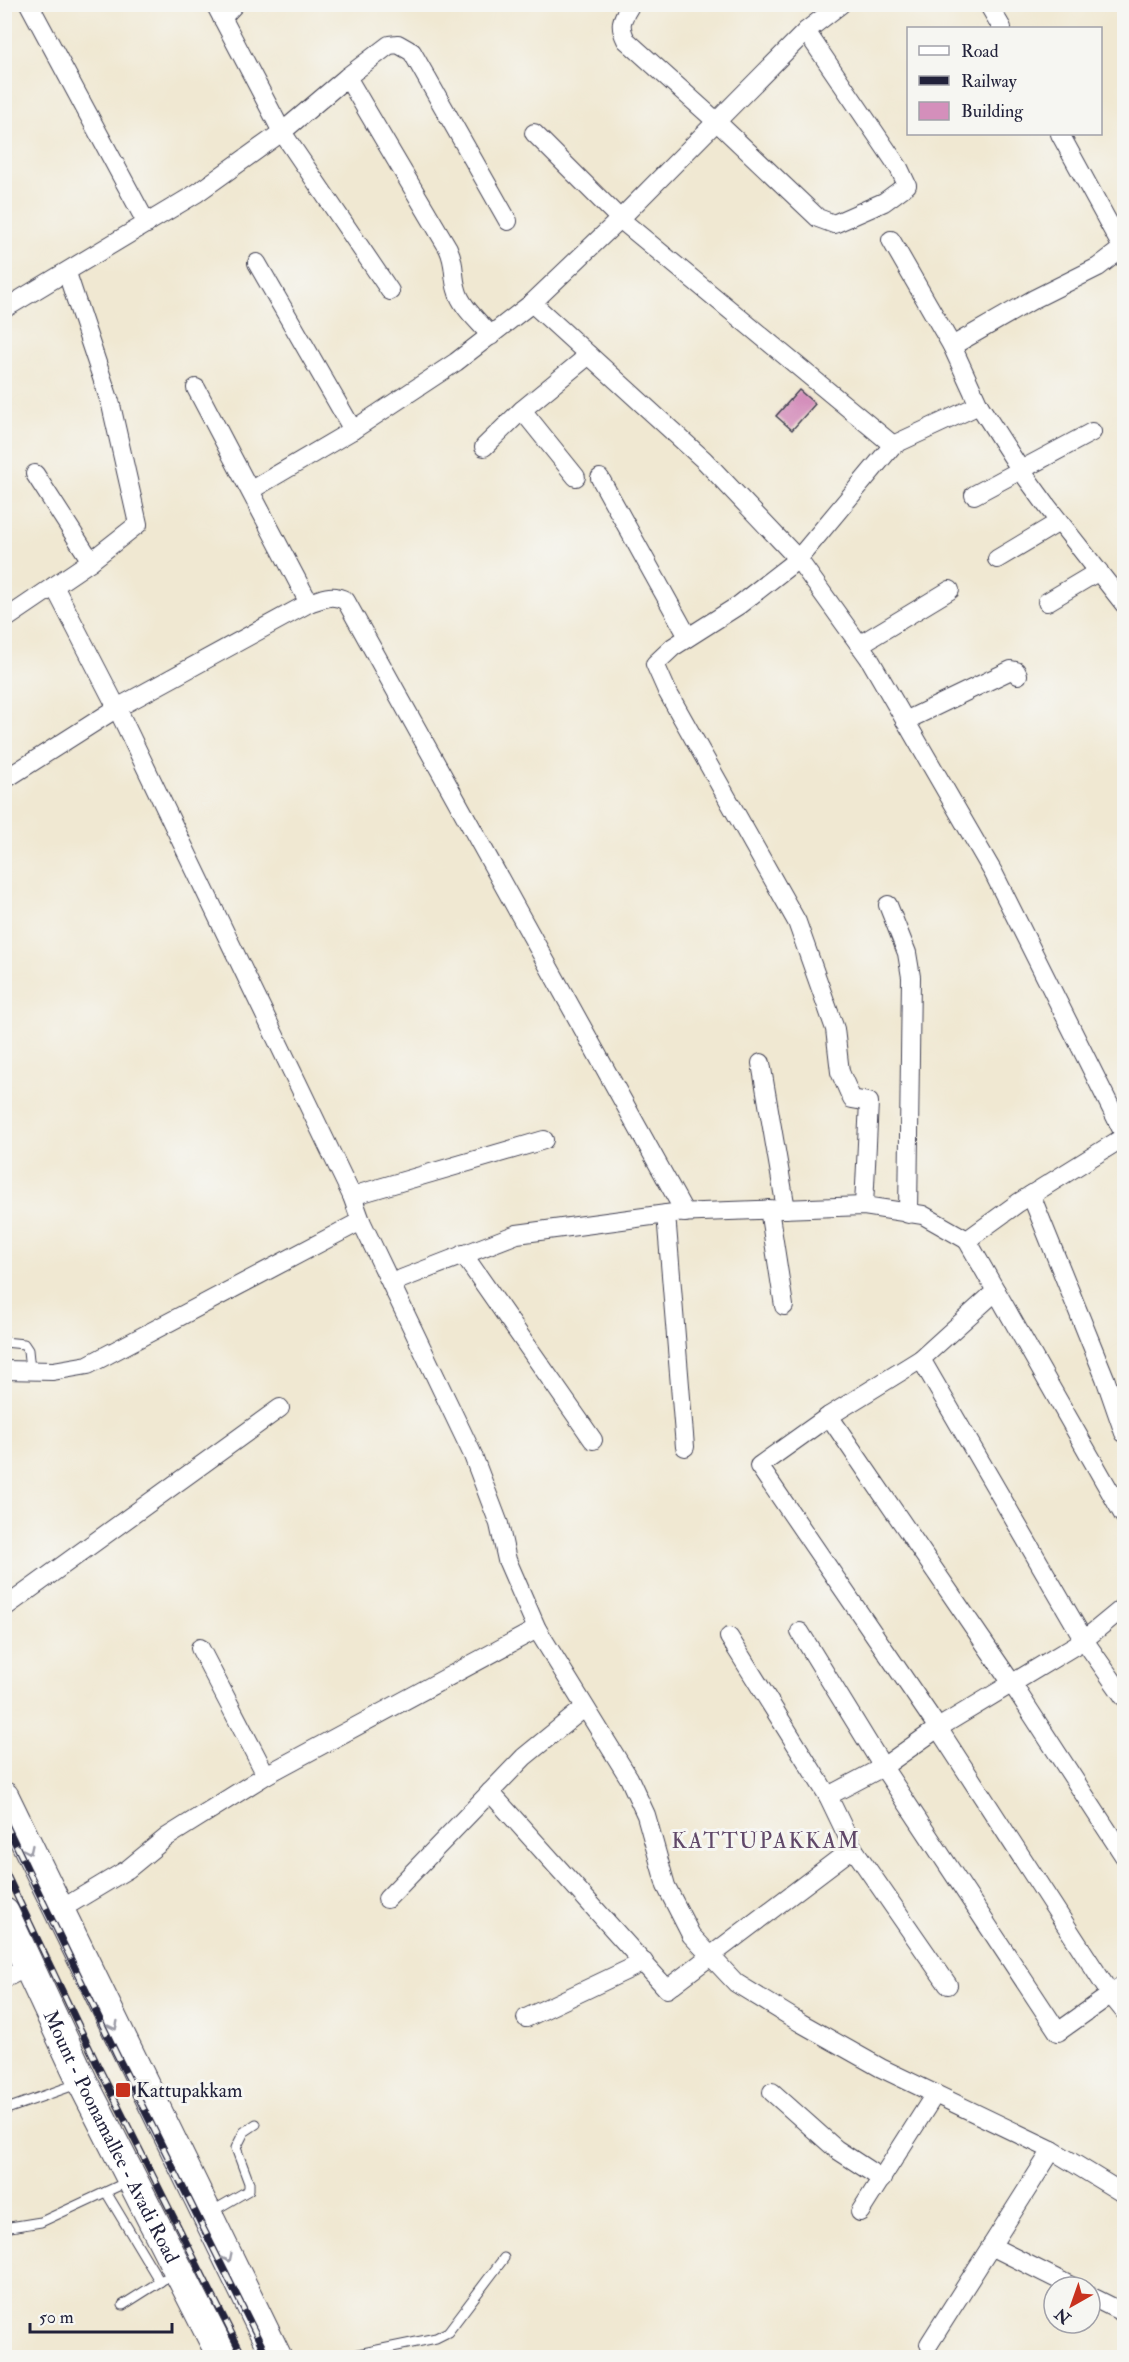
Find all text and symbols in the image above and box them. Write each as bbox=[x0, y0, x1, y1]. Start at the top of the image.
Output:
legend bbox=[907, 27, 1102, 135]
text: Road bbox=[961, 40, 999, 63]
text: Railway bbox=[961, 70, 1018, 93]
text: Building bbox=[961, 100, 1024, 123]
district label: KATTUPAKKAM bbox=[672, 1827, 860, 1855]
one-way arrow bbox=[22, 1844, 34, 1855]
street label: Mount - Poonamallee - Avadi Road bbox=[38, 2006, 185, 2267]
one-way arrow bbox=[107, 2020, 119, 2031]
place label: Kattupakkam bbox=[136, 2078, 243, 2104]
marker: Kattupakkam bbox=[114, 2081, 132, 2099]
one-way arrow bbox=[220, 2251, 232, 2262]
north arrow bbox=[1042, 2275, 1102, 2335]
scale bar bbox=[30, 2296, 172, 2334]
text: N bbox=[1051, 2303, 1076, 2329]
text: 50 m bbox=[39, 2306, 74, 2329]

